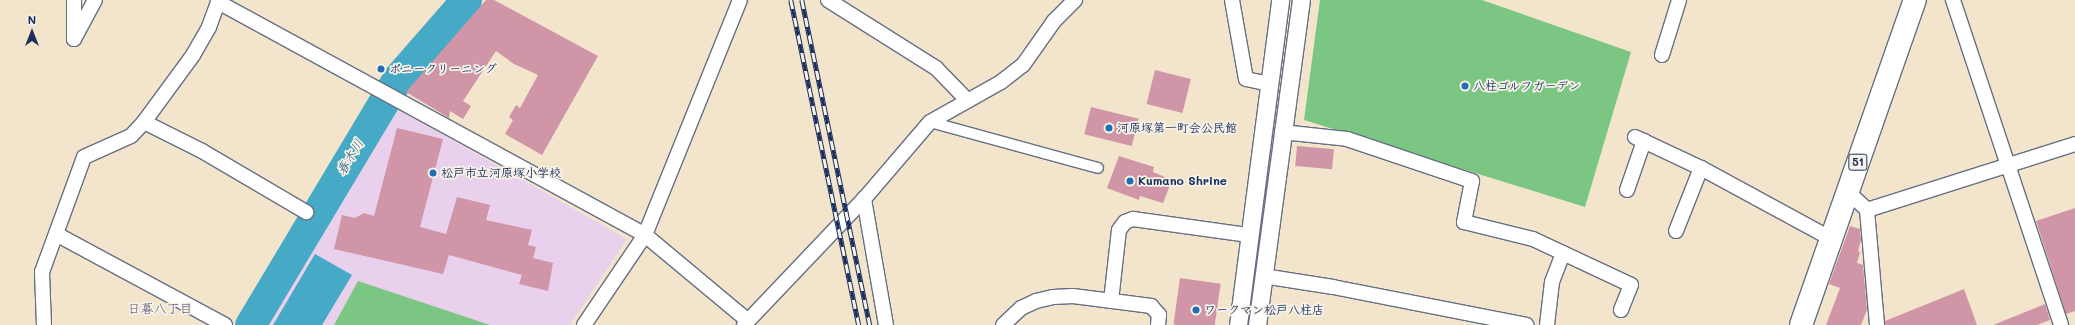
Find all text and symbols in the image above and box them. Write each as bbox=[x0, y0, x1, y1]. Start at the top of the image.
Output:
north arrow bbox=[12, 12, 52, 52]
text: N bbox=[28, 12, 36, 27]
place label: ポニークリーニング bbox=[389, 62, 497, 76]
marker: ポニークリーニング bbox=[376, 64, 386, 74]
place label: 八柱ゴルフガーデン bbox=[1473, 79, 1581, 93]
marker: 八柱ゴルフガーデン bbox=[1460, 81, 1470, 91]
place label: 河原塚第一町会公民館 bbox=[1117, 121, 1237, 135]
marker: 河原塚第一町会公民館 bbox=[1104, 123, 1114, 133]
water label: 春木川 bbox=[333, 136, 367, 178]
road number: 51 bbox=[1848, 153, 1868, 171]
place label: 松戸市立河原塚小学校 bbox=[441, 166, 561, 180]
marker: 松戸市立河原塚小学校 bbox=[428, 168, 438, 178]
place label: Kumano Shrine bbox=[1138, 174, 1227, 188]
marker: Kumano Shrine bbox=[1125, 176, 1135, 186]
district label: 日暮八丁目 bbox=[128, 300, 192, 316]
place label: ワークマン松戸八柱店 bbox=[1204, 303, 1324, 317]
marker: ワークマン松戸八柱店 bbox=[1191, 305, 1201, 315]

